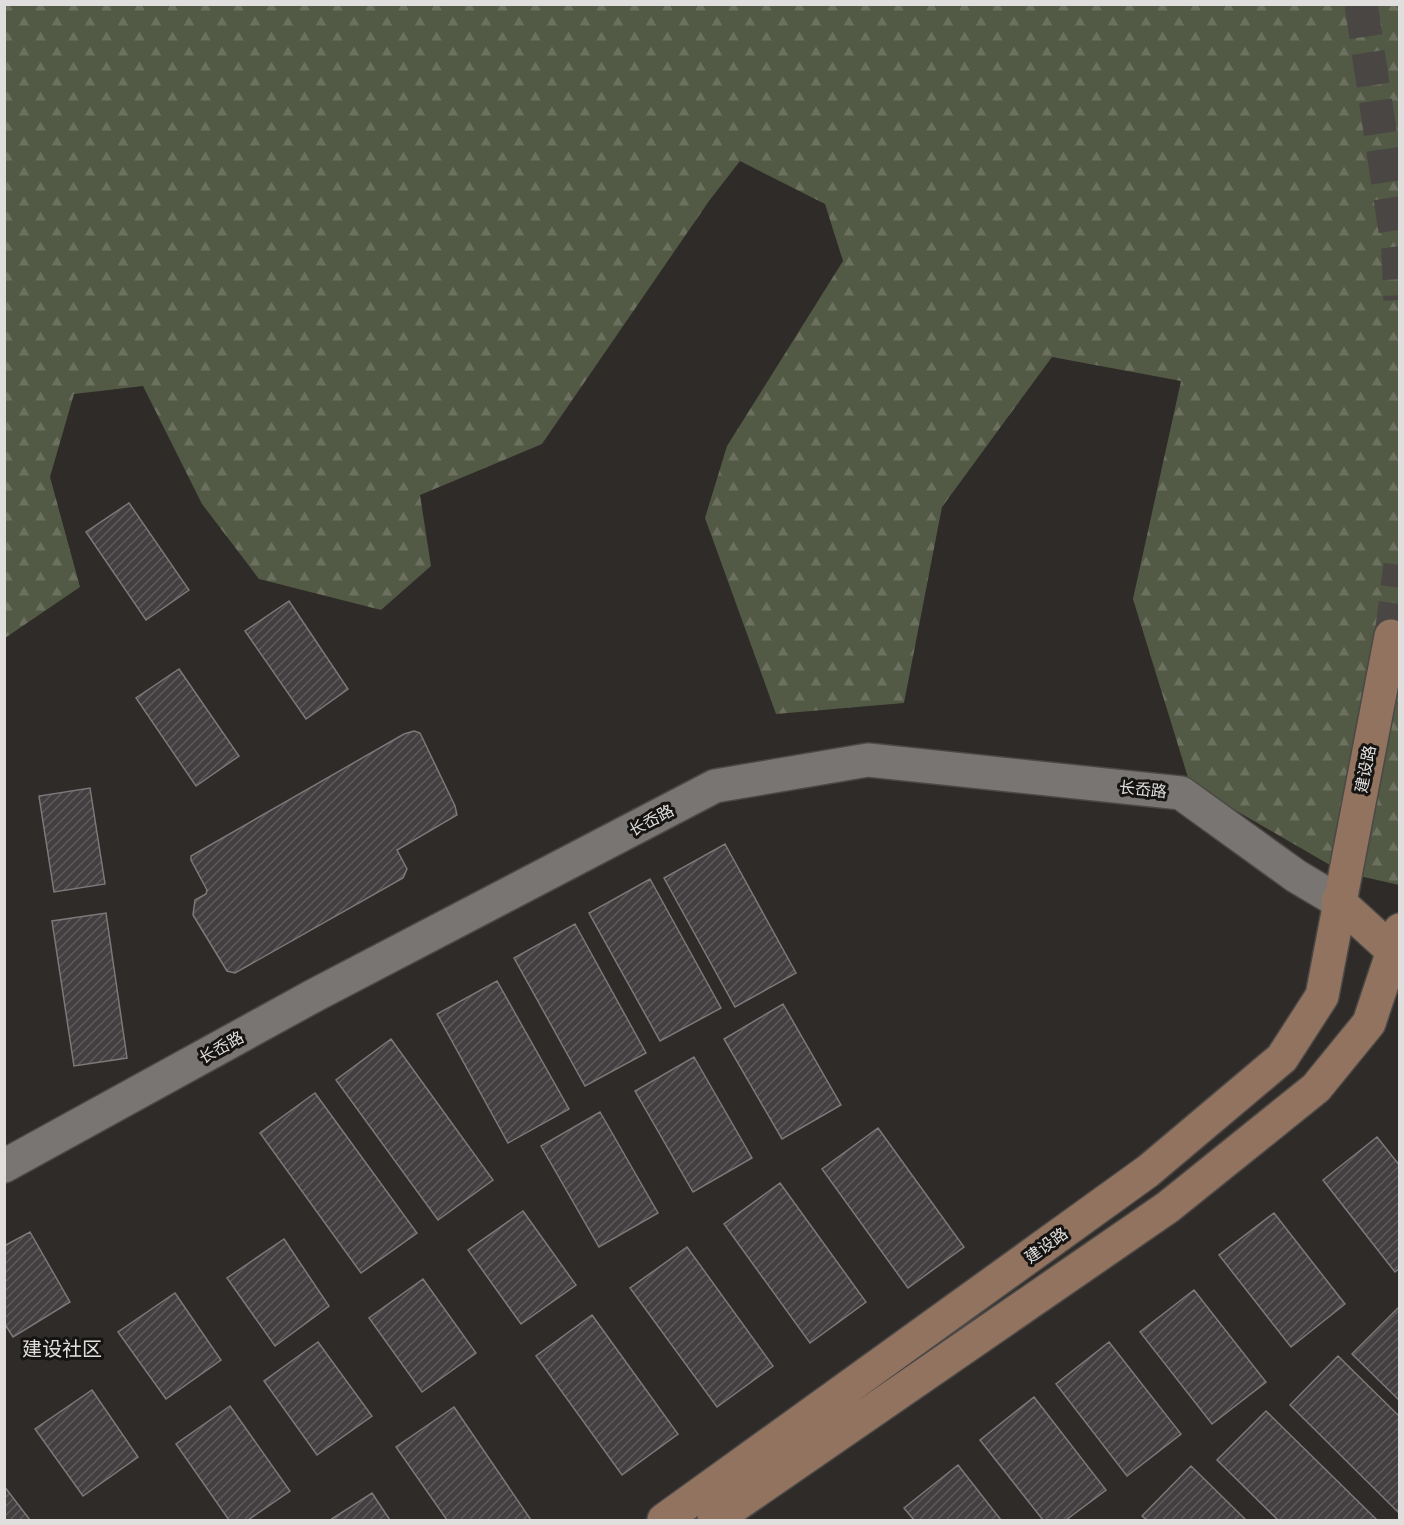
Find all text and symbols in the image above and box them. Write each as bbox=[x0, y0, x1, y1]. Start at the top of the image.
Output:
street label: 建设路 bbox=[1353, 744, 1378, 794]
street label: 长岙路 bbox=[1118, 779, 1168, 800]
street label: 长岙路 bbox=[626, 802, 676, 839]
street label: 长岙路 bbox=[196, 1028, 246, 1067]
street label: 建设路 bbox=[1022, 1224, 1071, 1266]
district label: 建设社区 bbox=[22, 1338, 102, 1360]

